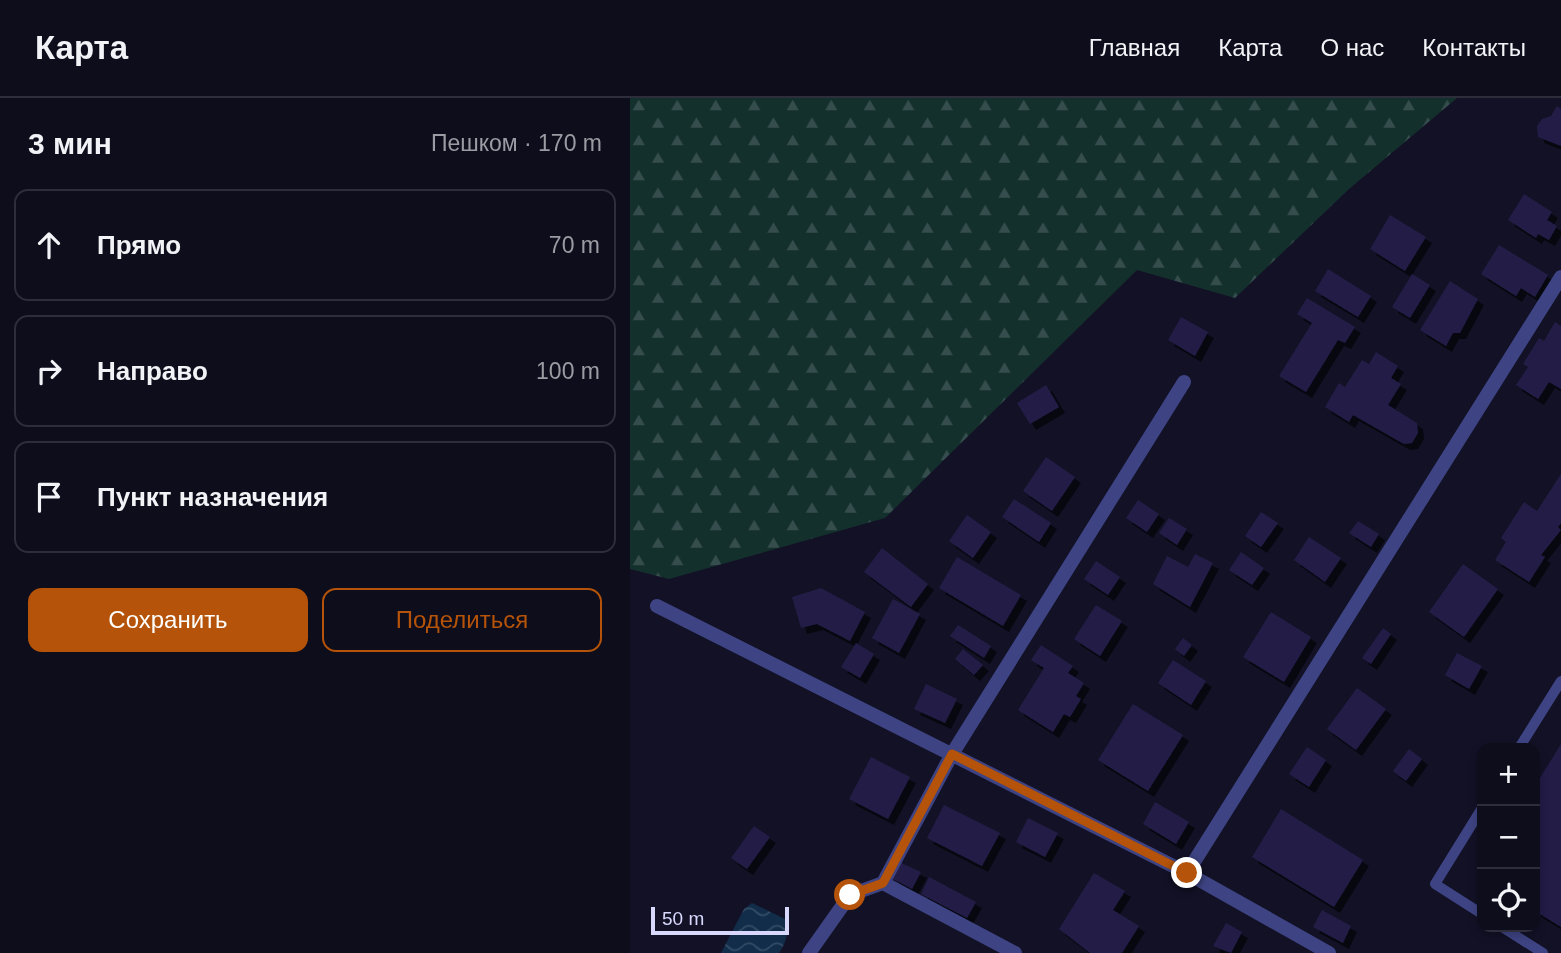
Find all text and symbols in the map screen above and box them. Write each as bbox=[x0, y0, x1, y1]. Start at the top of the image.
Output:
text: Карта bbox=[35, 29, 128, 66]
text: Главная bbox=[1089, 34, 1180, 61]
text: Карта bbox=[1218, 34, 1282, 61]
text: О нас bbox=[1320, 34, 1384, 61]
text: Контакты bbox=[1422, 34, 1526, 61]
text: 3 мин bbox=[28, 127, 112, 160]
text: Пешком · 170 m bbox=[431, 130, 602, 156]
icon: ahead bbox=[30, 226, 68, 264]
text: Прямо bbox=[97, 230, 181, 260]
text: 70 m bbox=[549, 232, 600, 258]
icon: right bbox=[30, 352, 68, 390]
text: Направо bbox=[97, 356, 208, 386]
text: 100 m bbox=[536, 358, 600, 384]
icon: arrive bbox=[30, 478, 68, 516]
text: Пункт назначения bbox=[97, 482, 328, 512]
button: Сохранить bbox=[28, 588, 308, 652]
button: Поделиться bbox=[322, 588, 602, 652]
map controls bbox=[1477, 743, 1540, 932]
button: + bbox=[1477, 743, 1540, 806]
button: − bbox=[1477, 806, 1540, 869]
route end bbox=[1171, 857, 1202, 888]
button: locate bbox=[1477, 869, 1540, 932]
route start bbox=[834, 879, 865, 910]
scale bar bbox=[651, 904, 789, 936]
text: 50 m bbox=[662, 908, 704, 929]

